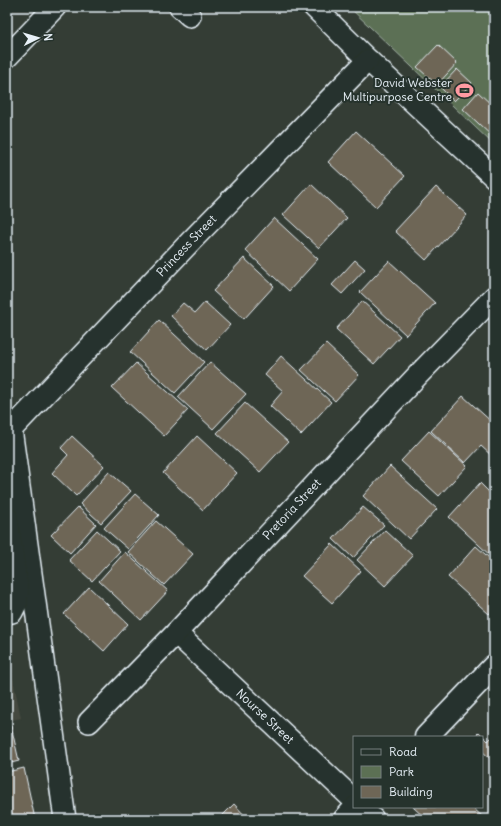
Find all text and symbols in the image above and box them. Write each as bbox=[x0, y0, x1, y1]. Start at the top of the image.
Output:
north arrow bbox=[18, 18, 58, 58]
text: N bbox=[41, 33, 55, 42]
place label: David Webster Multipurpose Centre bbox=[343, 75, 452, 104]
sports icon: David Webster Multipurpose Centre bbox=[455, 80, 475, 100]
street label: Princess Street bbox=[153, 212, 219, 280]
street label: Pretoria Street bbox=[259, 475, 324, 543]
street label: Nourse Street bbox=[233, 685, 297, 747]
legend bbox=[353, 736, 483, 808]
text: Road bbox=[389, 744, 417, 759]
text: Park bbox=[389, 764, 414, 779]
text: Building bbox=[389, 784, 433, 799]

